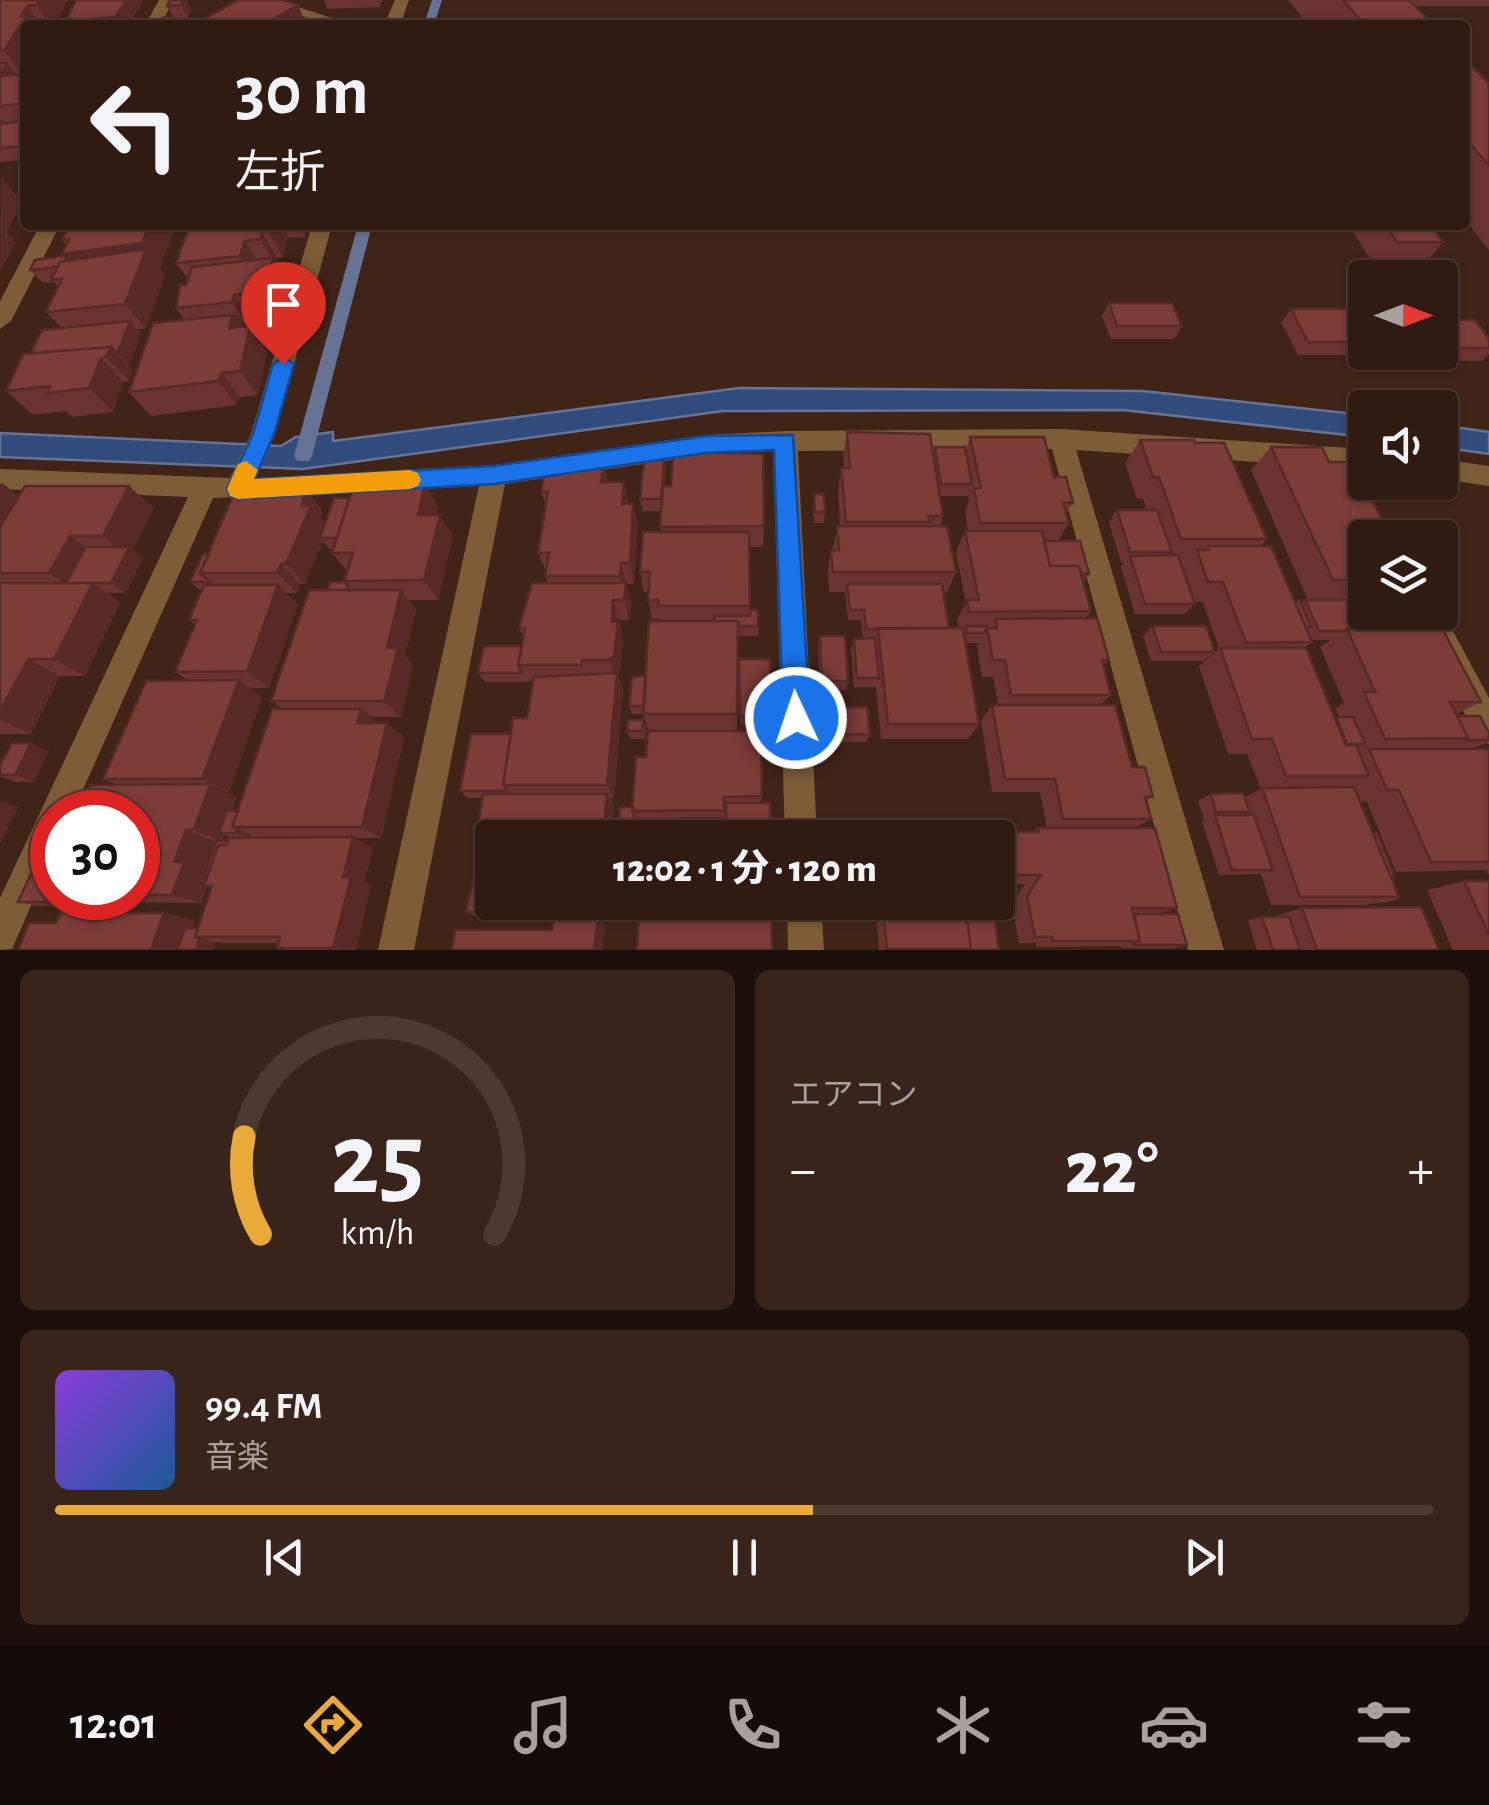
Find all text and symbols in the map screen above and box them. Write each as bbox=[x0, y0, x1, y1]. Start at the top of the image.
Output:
text: 30 m bbox=[235, 57, 369, 127]
icon: left bbox=[70, 60, 200, 190]
text: 左折 bbox=[235, 151, 325, 196]
north arrow bbox=[1348, 260, 1458, 370]
map controls bbox=[1348, 260, 1458, 630]
pin bbox=[241, 262, 326, 365]
icon: arrive bbox=[256, 277, 311, 332]
button: sound bbox=[1348, 390, 1458, 500]
button: layers bbox=[1348, 520, 1458, 630]
position arrow bbox=[744, 666, 848, 770]
speed limit sign: 30 bbox=[30, 790, 160, 920]
text: 12:02 · 1 分 · 120 m bbox=[613, 851, 877, 889]
text: エアコン bbox=[790, 1079, 918, 1111]
text: 25 bbox=[330, 1109, 424, 1213]
text: 22° bbox=[1065, 1132, 1159, 1207]
text: − bbox=[790, 1143, 816, 1198]
text: + bbox=[1408, 1143, 1434, 1198]
text: km/h bbox=[340, 1215, 414, 1251]
text: 99.4 FM bbox=[205, 1388, 323, 1426]
text: 音楽 bbox=[205, 1441, 269, 1473]
icon: previous bbox=[257, 1530, 312, 1585]
icon: pause bbox=[717, 1530, 772, 1585]
icon: next bbox=[1177, 1530, 1232, 1585]
icon: directions bbox=[298, 1690, 368, 1760]
icon: music bbox=[508, 1690, 578, 1760]
icon: phone bbox=[718, 1690, 788, 1760]
icon: climate bbox=[928, 1690, 998, 1760]
icon: car bbox=[1139, 1690, 1209, 1760]
icon: filters bbox=[1349, 1690, 1419, 1760]
text: 12:01 bbox=[70, 1702, 157, 1747]

